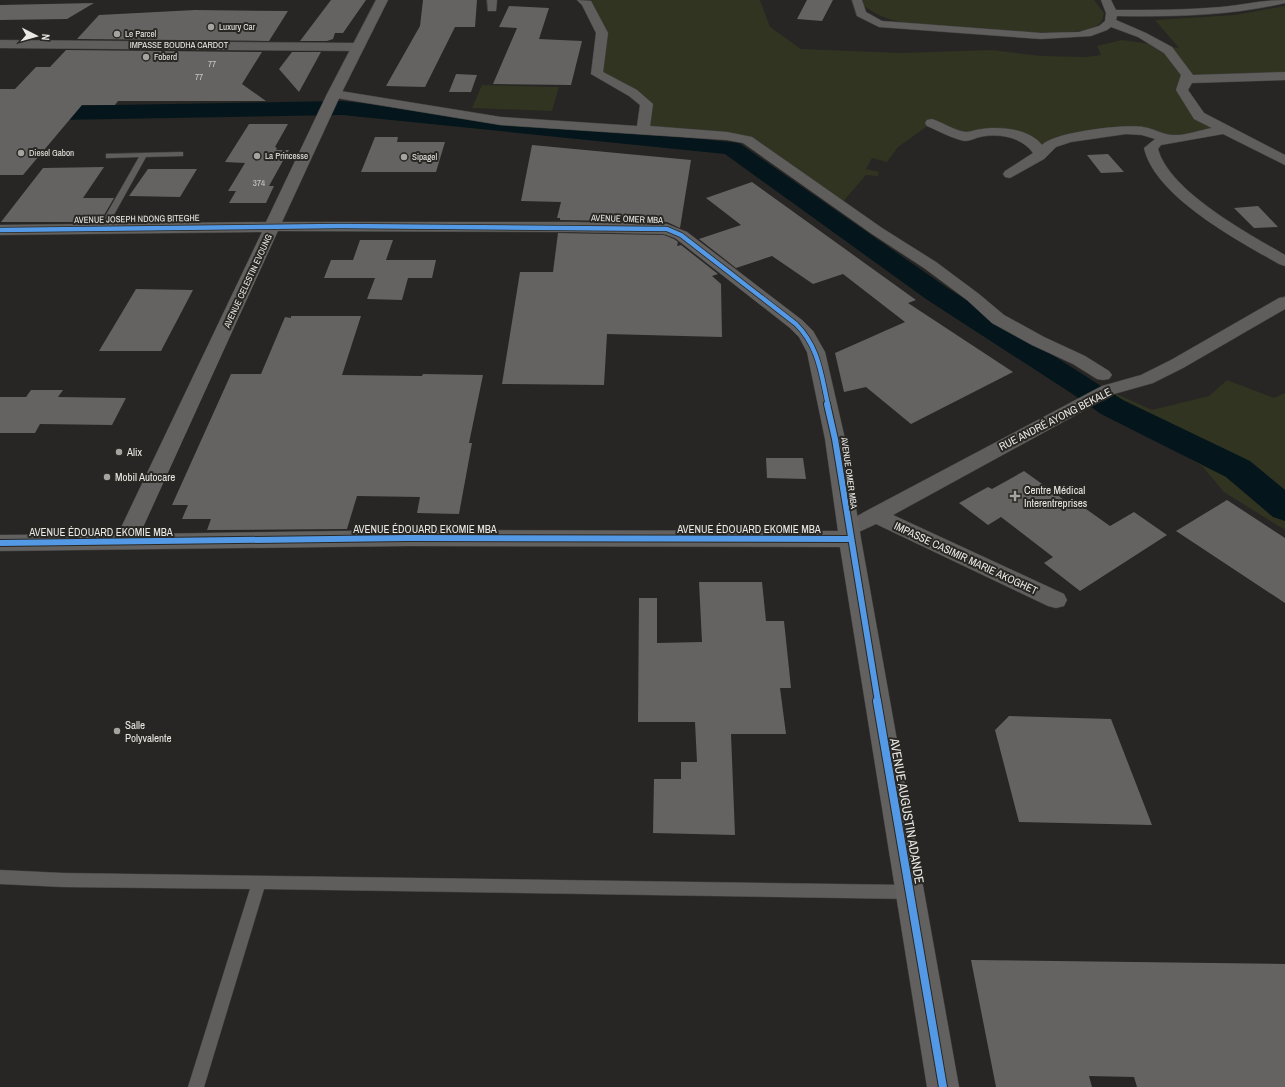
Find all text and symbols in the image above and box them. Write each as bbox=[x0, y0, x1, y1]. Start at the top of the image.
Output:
north arrow bbox=[16, 16, 56, 56]
place label: Luxury Car bbox=[219, 21, 256, 33]
marker: Luxury Car bbox=[206, 22, 216, 32]
place label: Le Parcel bbox=[125, 28, 157, 40]
marker: Le Parcel bbox=[112, 29, 122, 39]
text: N bbox=[39, 33, 53, 41]
street label: IMPASSE BOUDHA CARDOT bbox=[130, 39, 229, 51]
place label: Foberd bbox=[154, 51, 177, 63]
marker: Foberd bbox=[141, 52, 151, 62]
house number: 77 bbox=[208, 58, 216, 70]
house number: 77 bbox=[195, 71, 203, 83]
place label: Diesel Gabon bbox=[29, 147, 74, 159]
marker: Diesel Gabon bbox=[16, 148, 26, 158]
place label: La Princesse bbox=[265, 150, 308, 162]
marker: La Princesse bbox=[252, 151, 262, 161]
place label: Sipagel bbox=[412, 151, 437, 163]
marker: Sipagel bbox=[399, 152, 409, 162]
house number: 374 bbox=[253, 177, 265, 189]
street label: AVENUE JOSEPH NDONG BITEGHE bbox=[73, 212, 200, 226]
street label: AVENUE OMER MBA bbox=[590, 212, 663, 226]
street label: AVENUE CELESTIN EVOUNG bbox=[221, 232, 275, 331]
street label: RUE ANDRÉ AYONG BEKALE bbox=[997, 385, 1113, 453]
street label: AVENUE OMER MBA bbox=[838, 436, 860, 510]
place label: Alix bbox=[126, 445, 143, 459]
marker: Alix bbox=[114, 447, 124, 457]
place label: Mobil Autocare bbox=[115, 470, 175, 484]
marker: Mobil Autocare bbox=[102, 472, 112, 482]
place label: Centre Médical Interentreprises bbox=[1024, 483, 1088, 510]
marker: Centre Médical Interentreprises bbox=[1009, 490, 1021, 502]
street label: IMPASSE CASIMIR MARIE AKOGHET bbox=[892, 519, 1040, 598]
street label: AVENUE ÉDOUARD EKOMIE MBA bbox=[352, 522, 498, 536]
street label: AVENUE ÉDOUARD EKOMIE MBA bbox=[676, 522, 822, 536]
street label: AVENUE ÉDOUARD EKOMIE MBA bbox=[28, 525, 174, 539]
place label: Salle Polyvalente bbox=[125, 718, 172, 745]
marker: Salle Polyvalente bbox=[112, 726, 122, 736]
street label: AVENUE AUGUSTIN ADANDE bbox=[886, 736, 928, 885]

